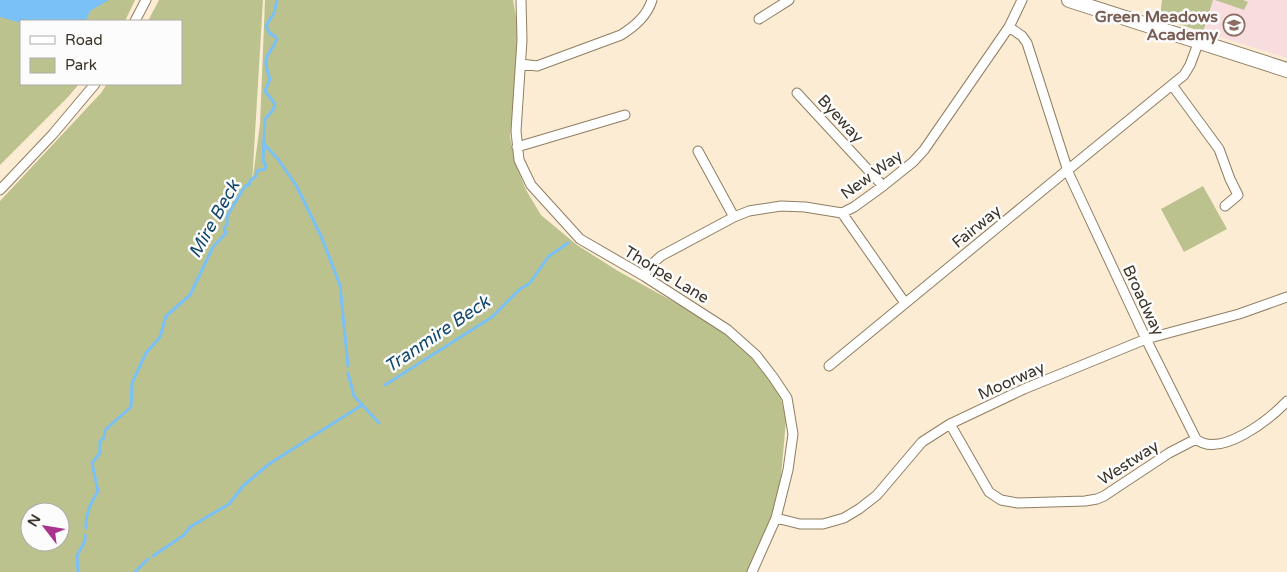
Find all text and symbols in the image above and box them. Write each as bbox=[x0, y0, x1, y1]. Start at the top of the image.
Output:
place label: Green Meadows Academy bbox=[1095, 7, 1218, 45]
school or university icon: Green Meadows Academy bbox=[1222, 13, 1246, 37]
legend bbox=[20, 20, 182, 85]
text: Road bbox=[65, 31, 103, 49]
text: Park bbox=[65, 56, 97, 74]
street label: Byeway bbox=[813, 91, 868, 147]
street label: New Way bbox=[837, 145, 907, 204]
water label: Mire Beck bbox=[184, 175, 245, 262]
street label: Fairway bbox=[948, 201, 1006, 253]
street label: Thorpe Lane bbox=[620, 242, 713, 308]
street label: Broadway bbox=[1118, 262, 1168, 339]
water label: Tranmire Beck bbox=[380, 290, 495, 377]
street label: Moorway bbox=[975, 357, 1048, 404]
street label: Westway bbox=[1095, 436, 1163, 490]
north arrow bbox=[20, 502, 70, 552]
text: N bbox=[24, 511, 44, 530]

